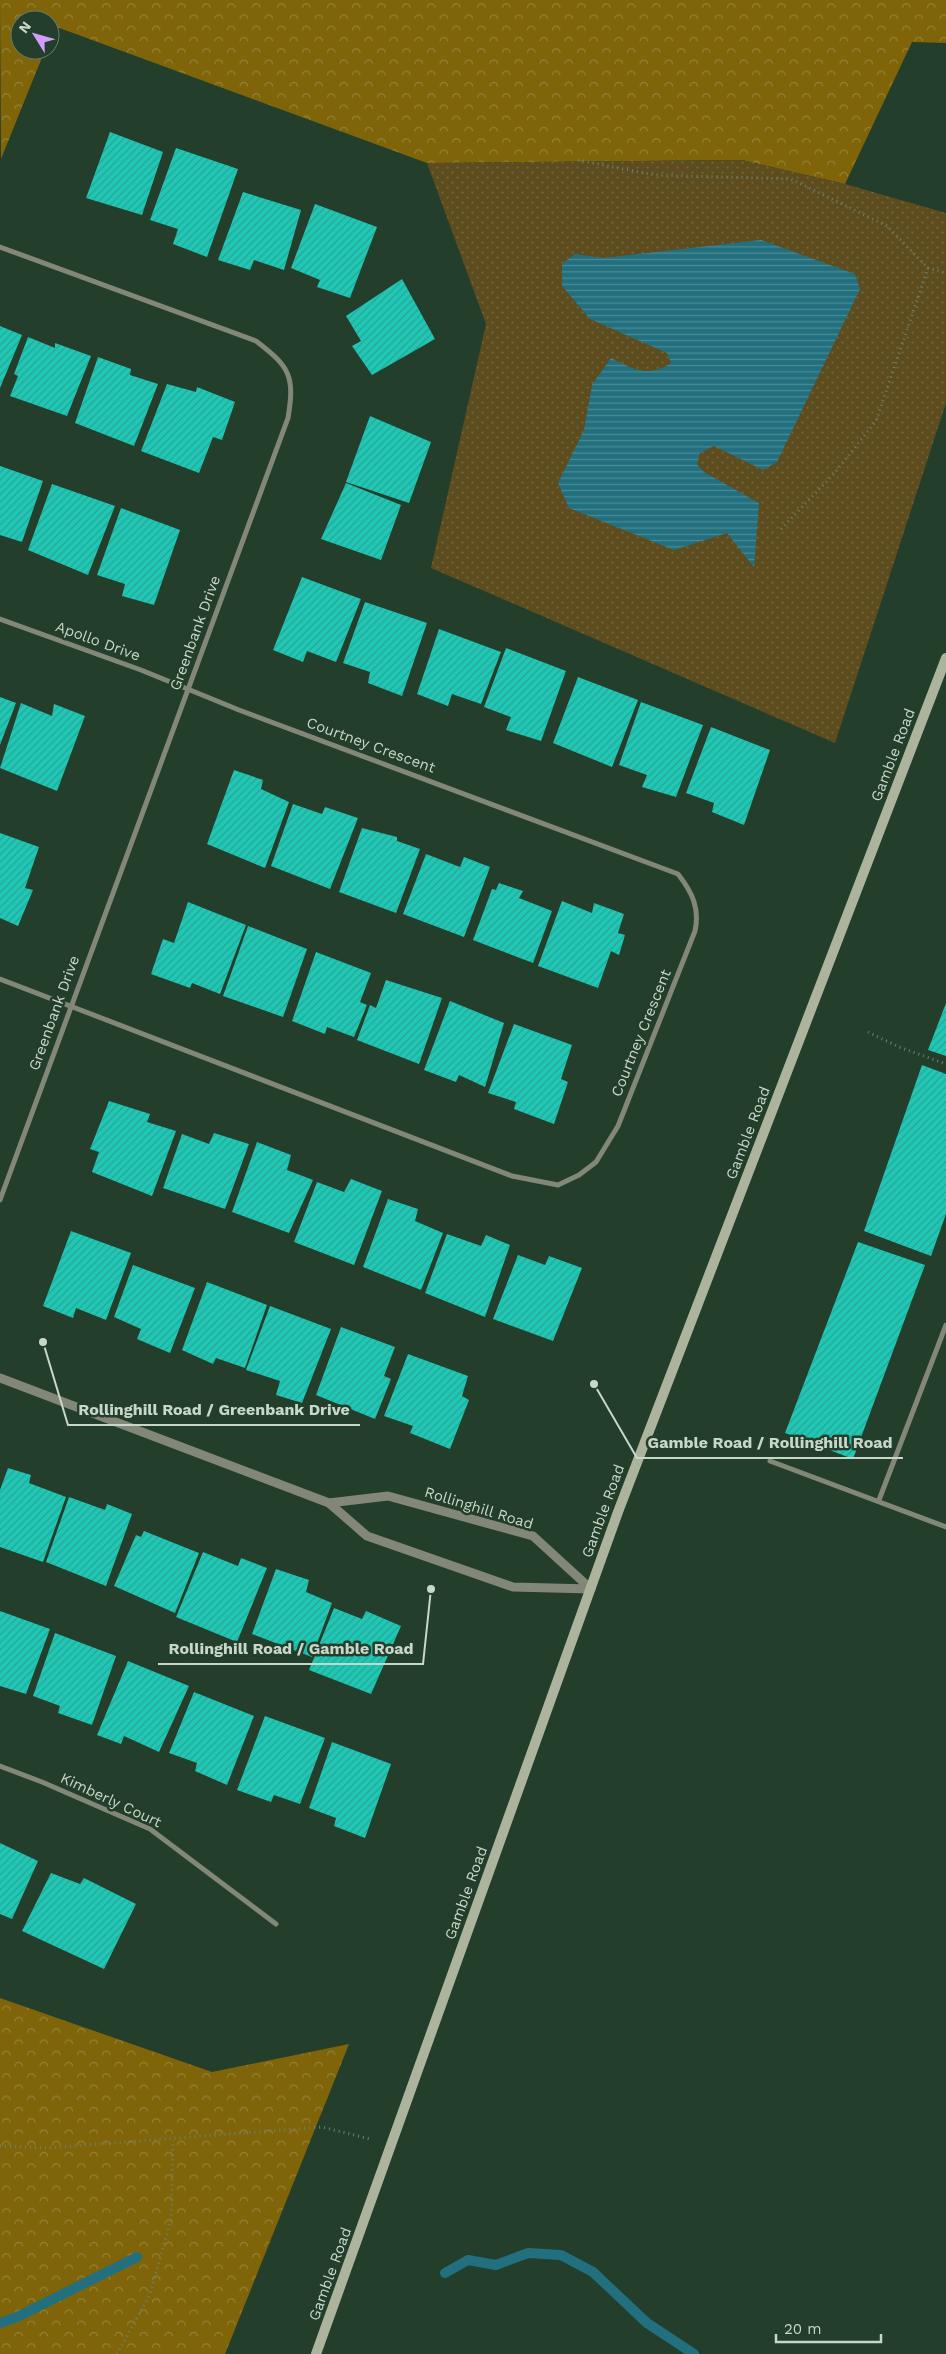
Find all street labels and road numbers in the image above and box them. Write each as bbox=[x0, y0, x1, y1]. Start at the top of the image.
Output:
street label: Greenbank Drive bbox=[166, 573, 224, 693]
street label: Apollo Drive bbox=[53, 617, 143, 665]
street label: Gamble Road bbox=[867, 706, 919, 804]
street label: Courtney Crescent bbox=[304, 713, 439, 777]
street label: Greenbank Drive bbox=[25, 953, 83, 1073]
street label: Courtney Crescent bbox=[607, 966, 675, 1099]
street label: Gamble Road bbox=[722, 1084, 774, 1182]
street label: Gamble Road bbox=[578, 1462, 628, 1560]
street label: Rollinghill Road bbox=[422, 1483, 536, 1533]
street label: Kimberly Court bbox=[58, 1769, 165, 1832]
street label: Gamble Road bbox=[441, 1844, 491, 1942]
street label: Gamble Road bbox=[305, 2225, 355, 2323]

